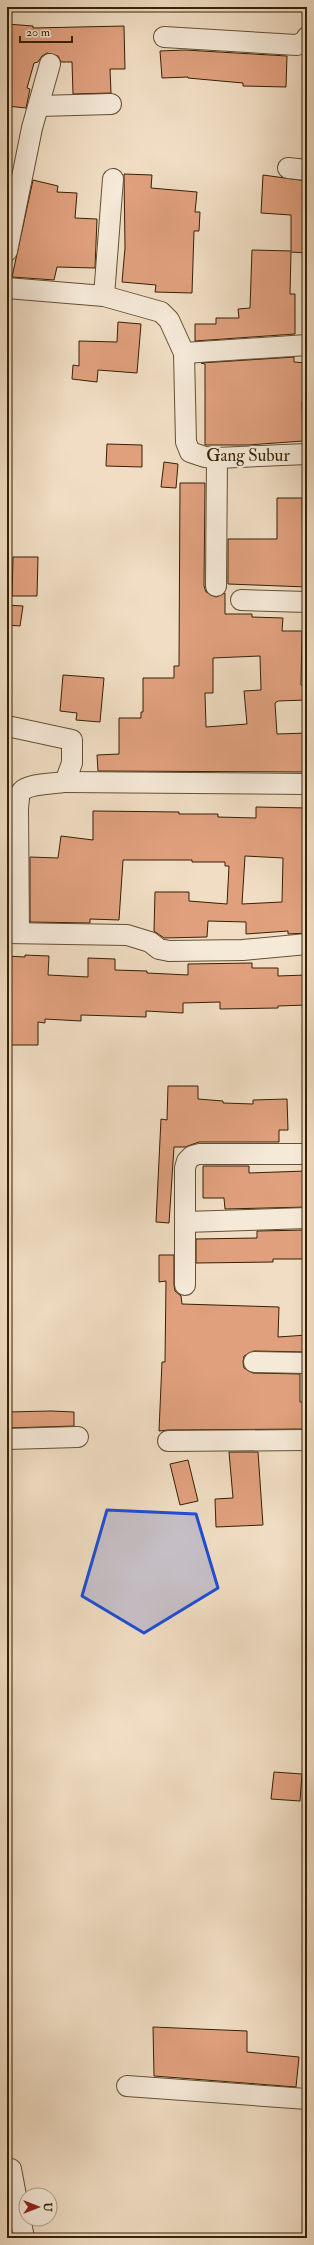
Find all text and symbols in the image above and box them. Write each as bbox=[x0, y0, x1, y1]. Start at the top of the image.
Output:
scale bar bbox=[20, 18, 72, 44]
text: 20 m bbox=[26, 25, 51, 40]
street label: Gang Subur bbox=[206, 445, 290, 466]
north arrow bbox=[18, 2187, 58, 2227]
text: U bbox=[41, 2202, 54, 2212]

